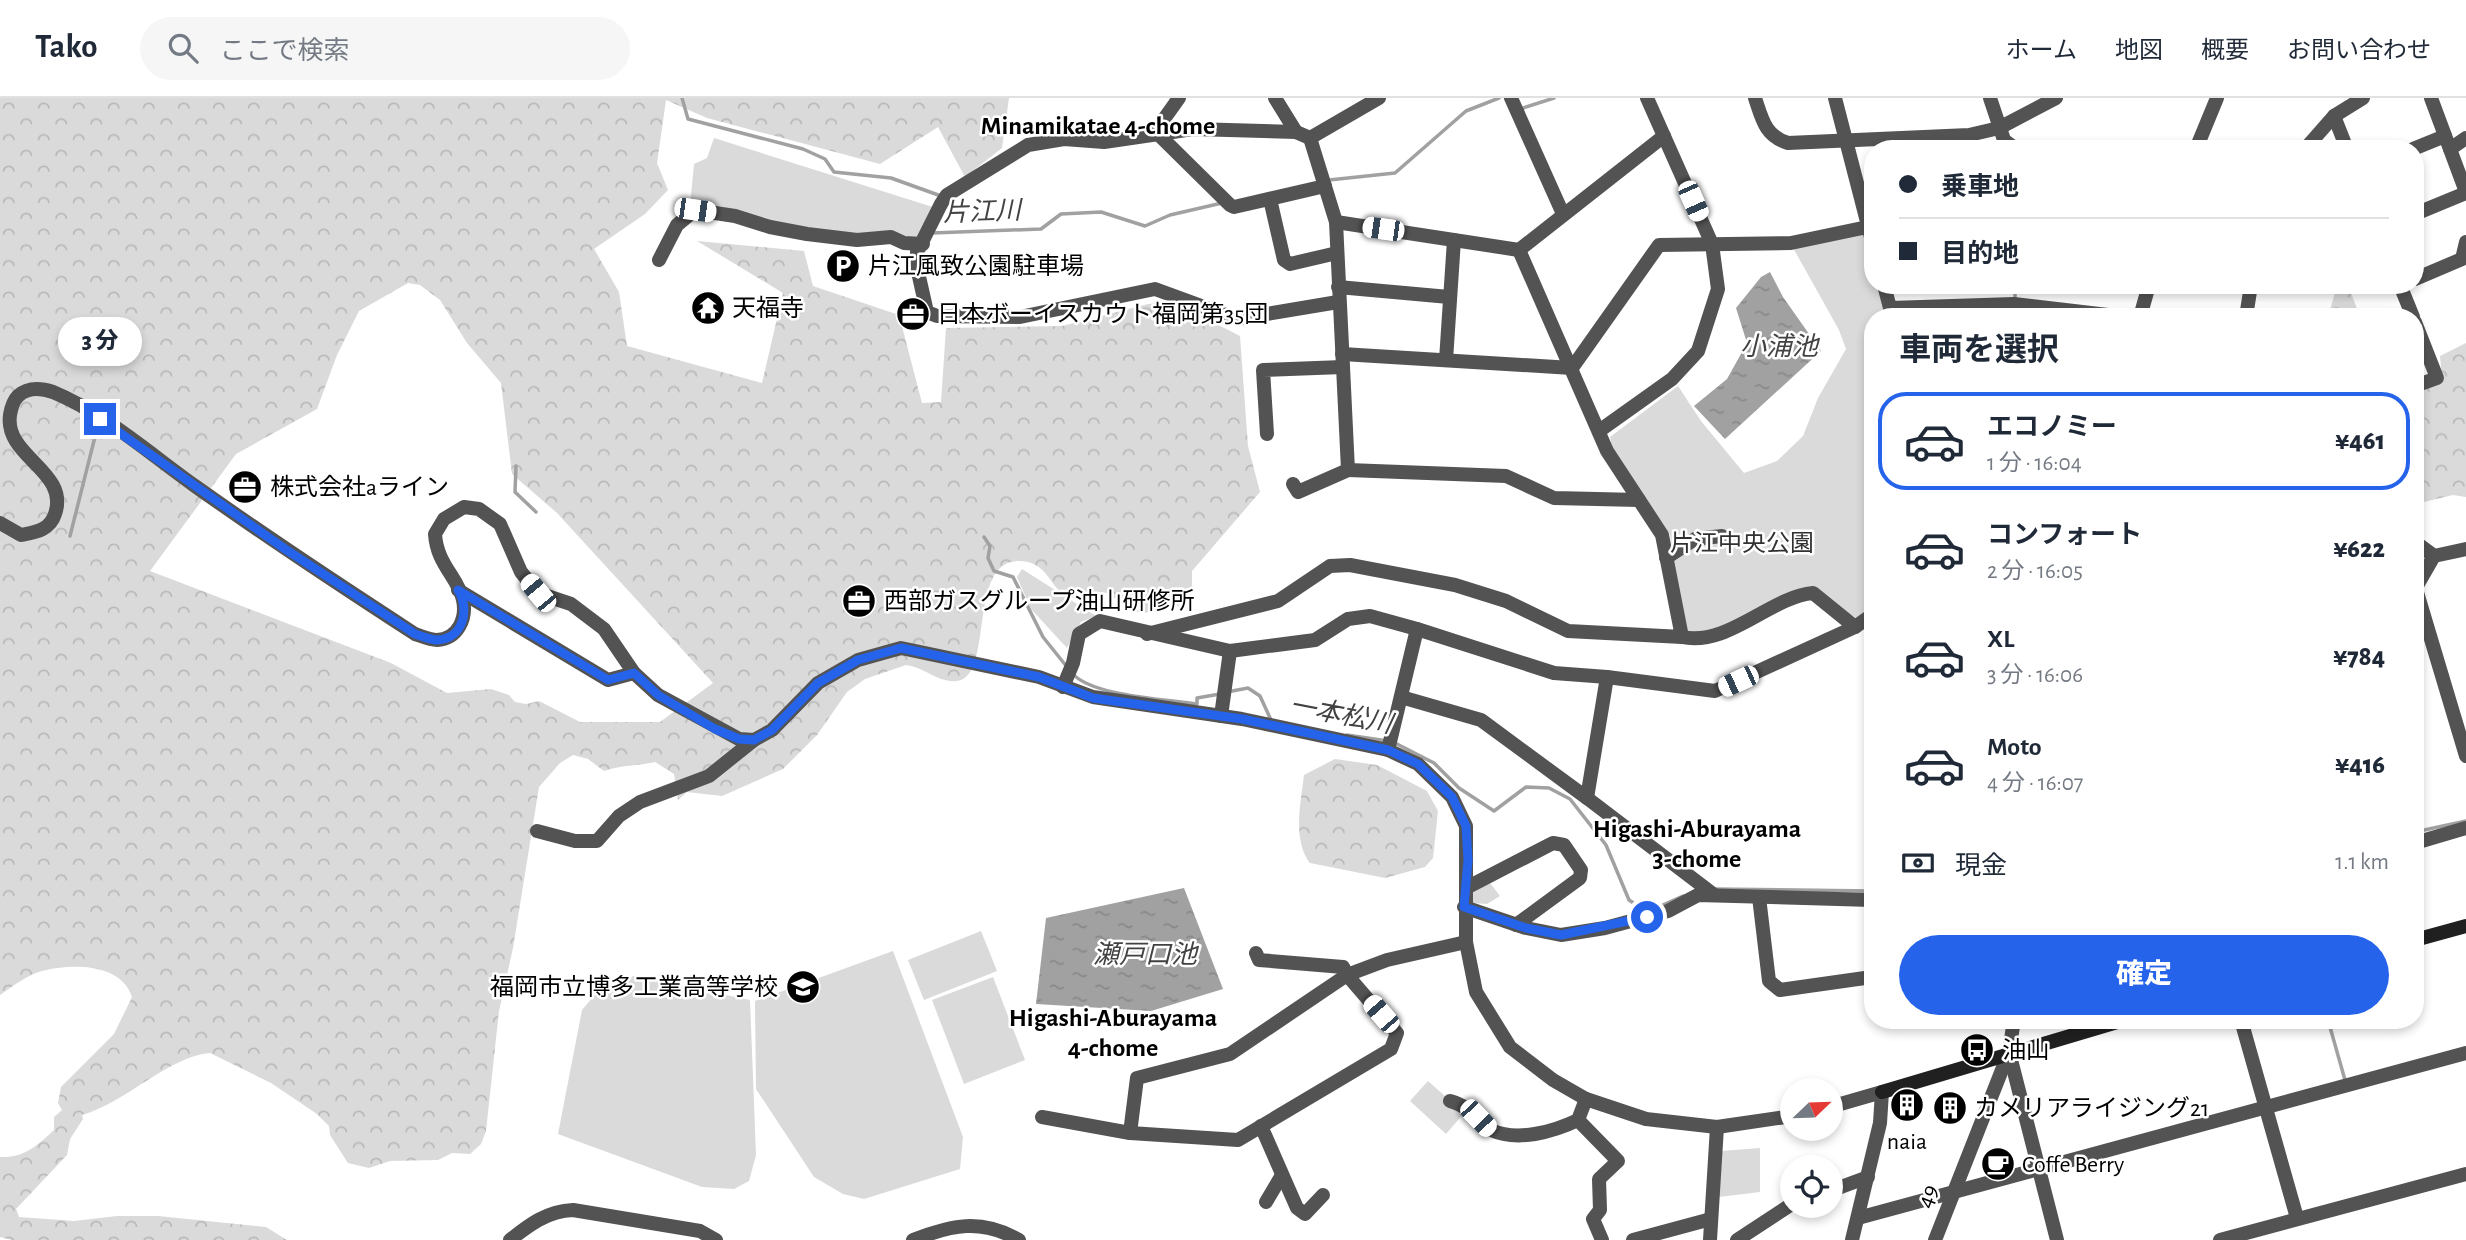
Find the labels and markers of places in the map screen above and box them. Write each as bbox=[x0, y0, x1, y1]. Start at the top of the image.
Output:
parking icon: 片江風致公園駐車場 bbox=[824, 247, 862, 285]
place label: 片江風致公園駐車場 bbox=[868, 253, 1084, 279]
temple icon: 天福寺 bbox=[689, 289, 727, 327]
place label: 天福寺 bbox=[732, 295, 804, 321]
office icon: 日本ボーイスカウト福岡第35団 bbox=[894, 295, 932, 333]
place label: 日本ボーイスカウト福岡第35団 bbox=[937, 301, 1268, 327]
office icon: 株式会社aライン bbox=[226, 468, 264, 506]
place label: 株式会社aライン bbox=[270, 474, 449, 500]
office icon: 西部ガスグループ油山研修所 bbox=[840, 582, 878, 620]
place label: 西部ガスグループ油山研修所 bbox=[884, 588, 1195, 614]
school or university icon: 福岡市立博多工業高等学校 bbox=[784, 968, 822, 1006]
place label: 福岡市立博多工業高等学校 bbox=[490, 974, 778, 1000]
bus stop icon: 油山 bbox=[1958, 1031, 1996, 1069]
place label: 油山 bbox=[2002, 1037, 2050, 1063]
building icon: naia bbox=[1888, 1086, 1926, 1124]
building icon: カメリアライジング21 bbox=[1931, 1089, 1969, 1127]
place label: カメリアライジング21 bbox=[1974, 1095, 2209, 1121]
place label: naia bbox=[1887, 1130, 1927, 1154]
cafe icon: Coffe Berry bbox=[1979, 1145, 2017, 1183]
place label: Coffe Berry bbox=[2022, 1153, 2124, 1177]

